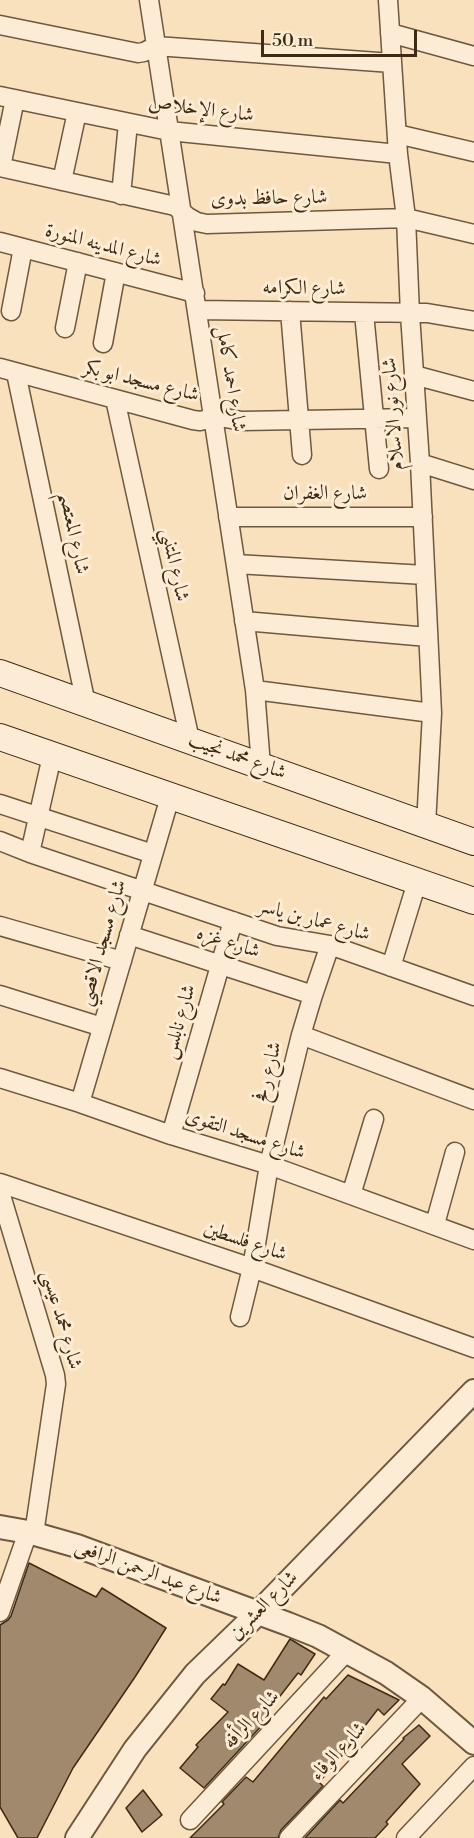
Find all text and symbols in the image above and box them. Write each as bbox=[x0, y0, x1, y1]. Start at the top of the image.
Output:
scale bar bbox=[264, 18, 420, 56]
text: 50 m bbox=[272, 29, 313, 52]
street label: شارع الإخلاص bbox=[147, 92, 255, 128]
street label: شارع حافظ بدوى bbox=[210, 186, 328, 212]
street label: شارع المدينه المنورة bbox=[42, 219, 164, 273]
street label: شارع الكرامه bbox=[262, 276, 346, 302]
street label: شارع احمد كامل bbox=[210, 324, 250, 434]
street label: شارع مسجد ابو بكر bbox=[81, 356, 201, 408]
street label: شارع نور الاسلام bbox=[378, 357, 410, 471]
street label: شارع الغفران bbox=[283, 482, 367, 506]
street label: شارع المعتصم bbox=[53, 489, 93, 577]
street label: شارع المتنبي bbox=[155, 526, 193, 604]
street label: شارع محمد نجيب bbox=[185, 728, 289, 786]
street label: شارع مسجد الاقصي bbox=[74, 877, 132, 1009]
street label: شارع عمار بن ياسر bbox=[255, 895, 373, 947]
street label: شارع غزه bbox=[193, 922, 263, 964]
street label: شارع نابلس bbox=[158, 982, 202, 1062]
street label: شارع رفح bbox=[250, 1039, 288, 1105]
street label: شارع مسجد التقوى bbox=[182, 1104, 308, 1166]
street label: شارع فلسطين bbox=[200, 1217, 290, 1267]
street label: شارع محمد عيسي bbox=[35, 1268, 87, 1372]
street label: شارع عبد الرحمن الرافعى bbox=[71, 1535, 225, 1611]
street label: شارع العشرين bbox=[224, 1566, 304, 1646]
street label: شارع الرأفه bbox=[219, 1686, 285, 1754]
street label: شارع الوفاء bbox=[306, 1718, 372, 1786]

